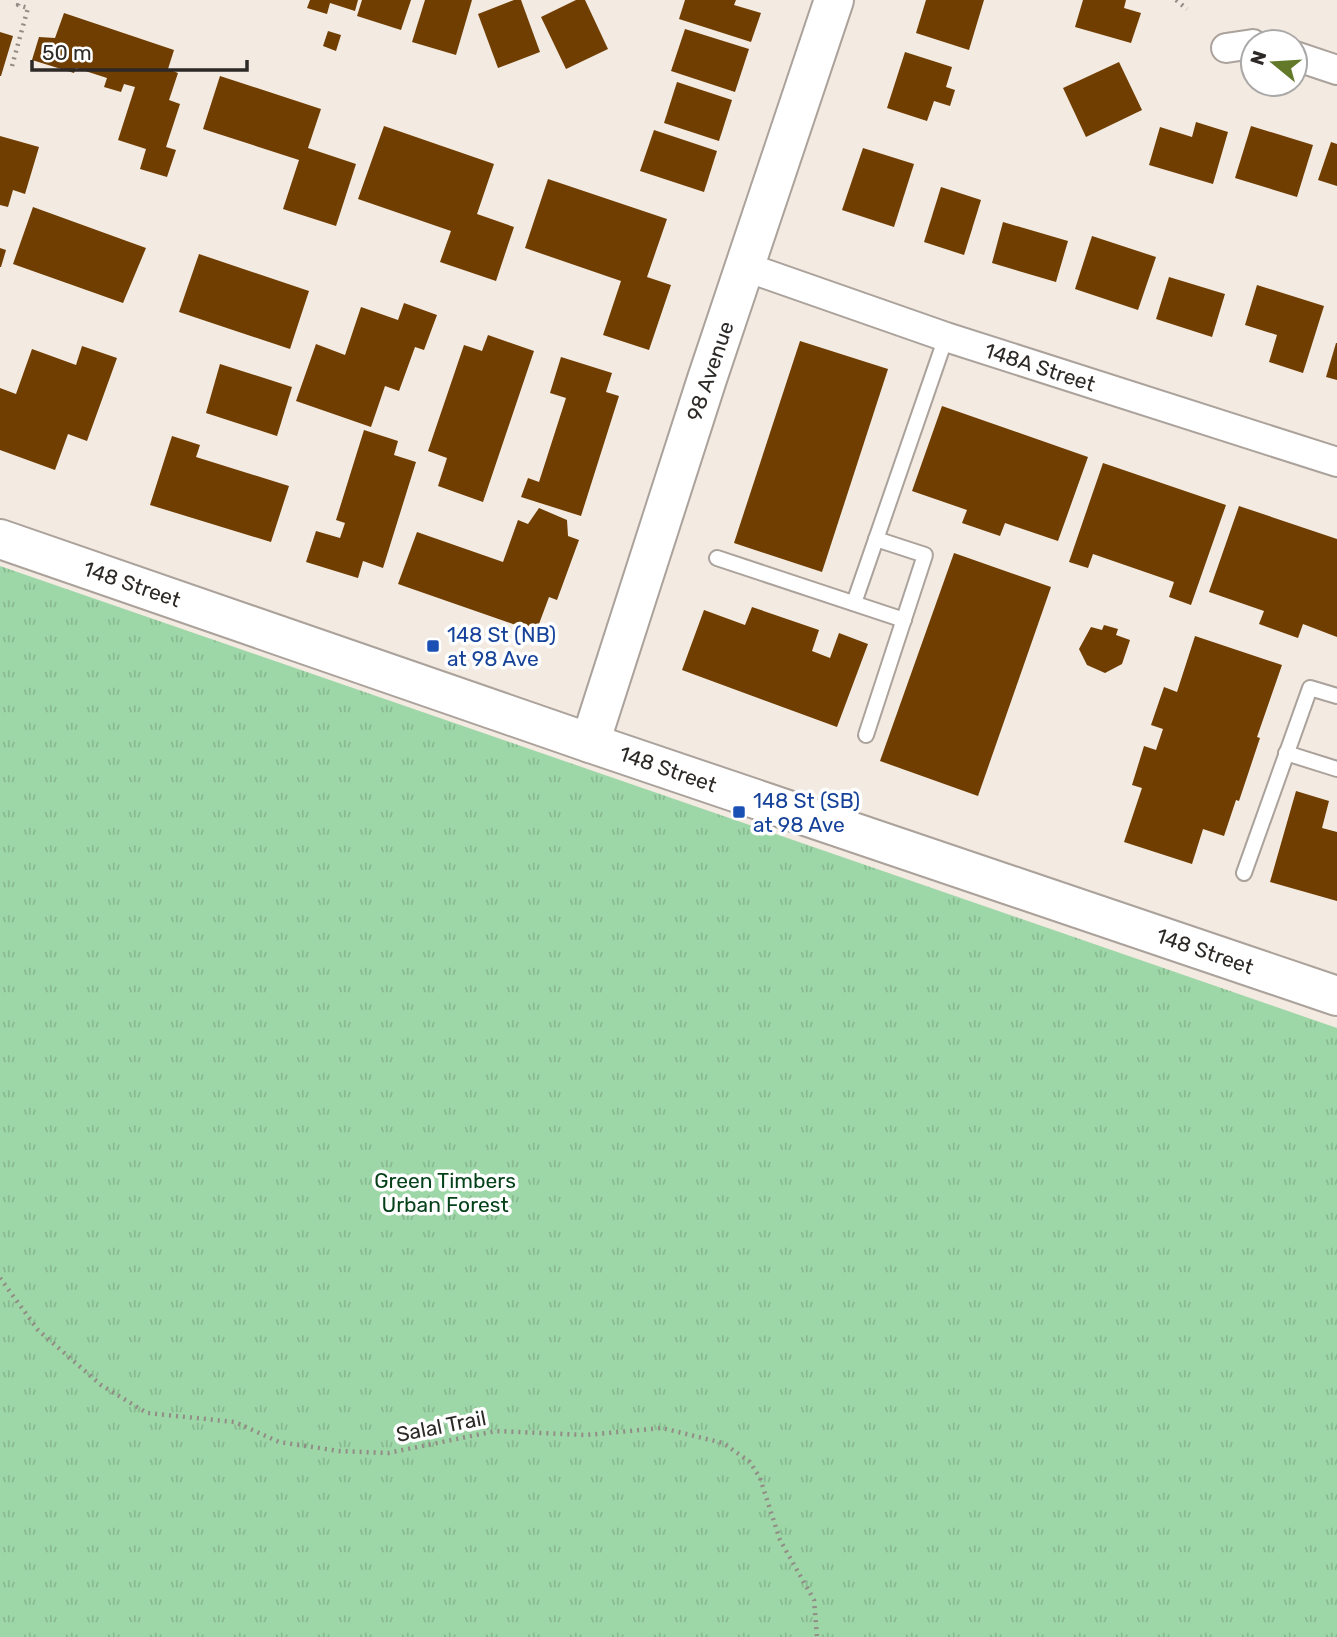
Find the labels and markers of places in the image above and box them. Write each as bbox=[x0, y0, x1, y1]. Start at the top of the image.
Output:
place label: 148 St (NB) at 98 Ave bbox=[447, 622, 556, 671]
marker: 148 St (NB) at 98 Ave bbox=[425, 638, 441, 654]
place label: 148 St (SB) at 98 Ave bbox=[753, 788, 860, 837]
marker: 148 St (SB) at 98 Ave bbox=[731, 804, 747, 820]

